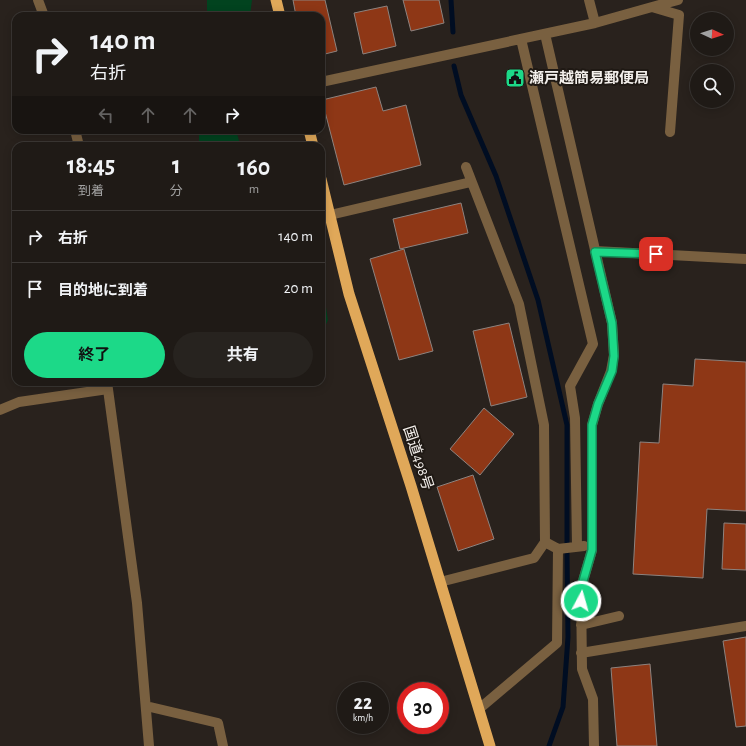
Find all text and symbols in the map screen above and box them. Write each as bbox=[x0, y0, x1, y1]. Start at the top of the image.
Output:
north arrow bbox=[690, 12, 734, 56]
map controls bbox=[690, 12, 734, 108]
text: 140 m bbox=[90, 27, 156, 55]
icon: right bbox=[24, 28, 76, 80]
button: search bbox=[690, 64, 734, 108]
text: 右折 bbox=[90, 65, 126, 83]
public building icon: 瀬戸越簡易郵便局 bbox=[504, 67, 526, 89]
place label: 瀬戸越簡易郵便局 bbox=[529, 69, 649, 86]
icon: left bbox=[95, 104, 117, 126]
icon: ahead bbox=[137, 104, 159, 126]
icon: ahead bbox=[179, 104, 201, 126]
icon: right bbox=[221, 104, 243, 126]
text: 18:45 bbox=[67, 154, 115, 178]
text: 1 bbox=[172, 154, 181, 178]
text: 160 bbox=[238, 156, 270, 180]
text: m bbox=[249, 183, 259, 196]
text: 到着 bbox=[78, 185, 104, 198]
text: 分 bbox=[170, 185, 183, 198]
icon: right bbox=[24, 226, 46, 248]
text: 140 m bbox=[278, 229, 313, 244]
text: 右折 bbox=[58, 231, 88, 246]
pin bbox=[639, 237, 673, 271]
icon: arrive bbox=[645, 243, 667, 265]
icon: arrive bbox=[24, 278, 46, 300]
text: 20 m bbox=[284, 281, 313, 296]
text: 目的地に到着 bbox=[58, 283, 148, 298]
button: 終了 bbox=[24, 332, 165, 378]
button: 共有 bbox=[173, 332, 313, 378]
street label: 国道498号 bbox=[401, 424, 436, 492]
position arrow bbox=[560, 580, 602, 622]
speed limit sign: 30 bbox=[397, 682, 449, 734]
text: 22 bbox=[354, 693, 372, 713]
text: km/h bbox=[353, 713, 373, 723]

